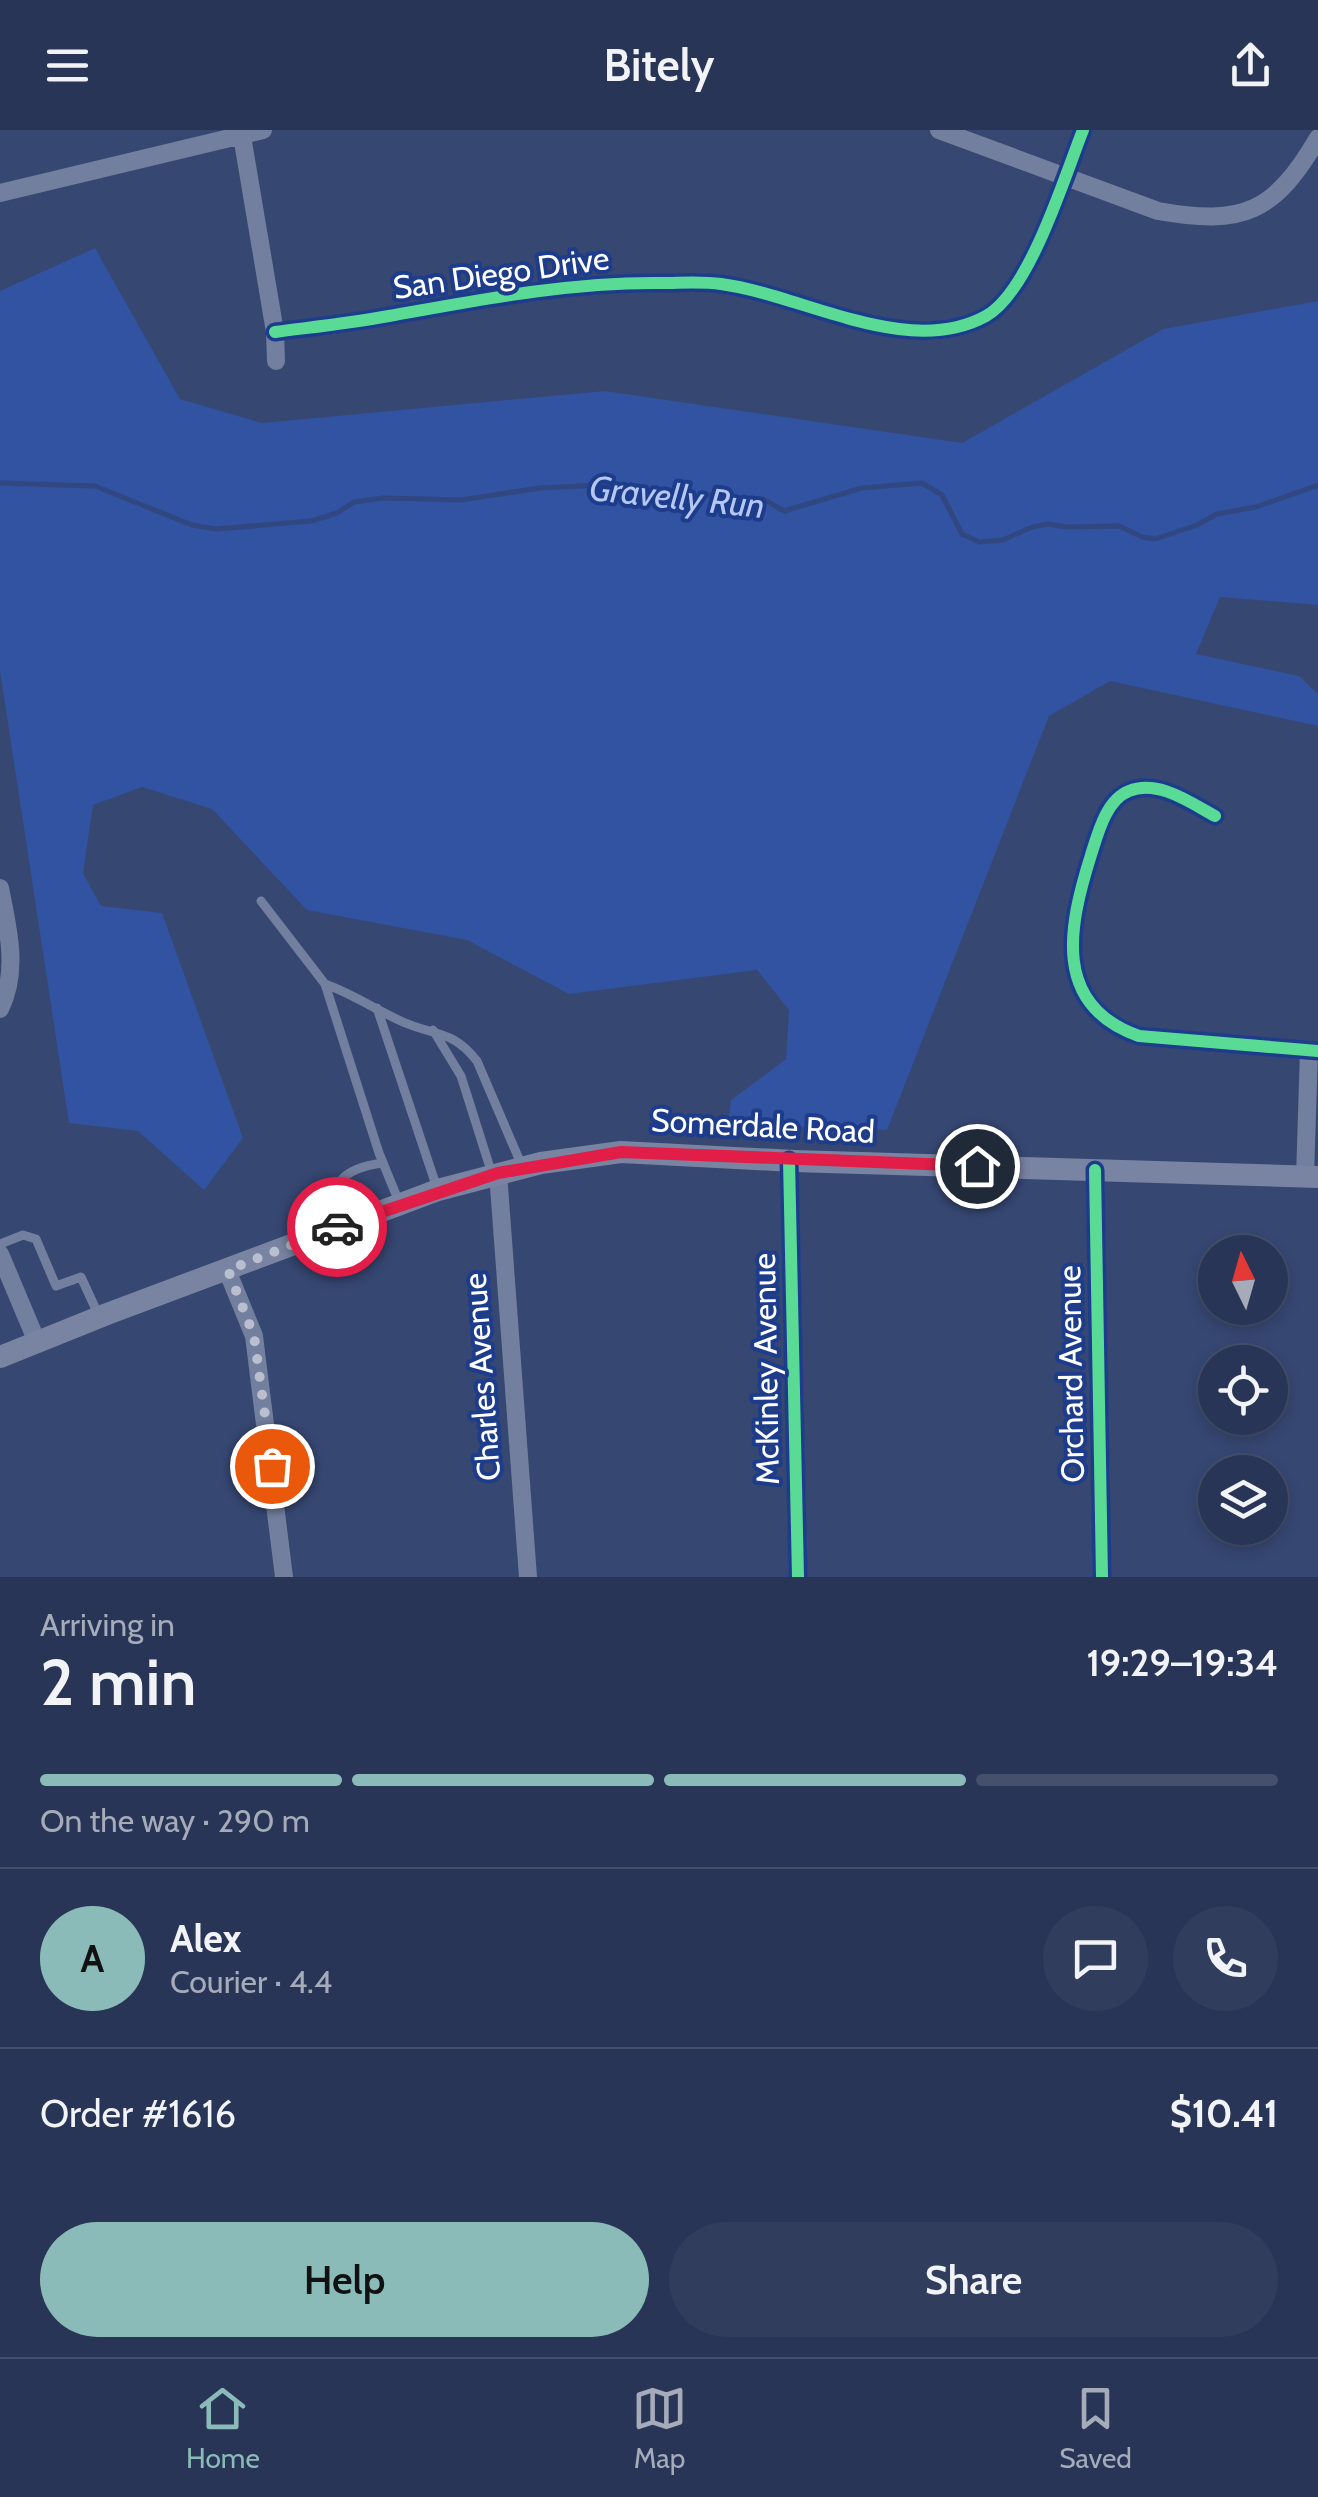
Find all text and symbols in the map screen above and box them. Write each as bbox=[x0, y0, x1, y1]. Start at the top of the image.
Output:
icon: menu bbox=[40, 38, 95, 93]
text: Bitely bbox=[604, 38, 715, 92]
icon: share bbox=[1223, 38, 1278, 93]
street label: San Diego Drive bbox=[390, 238, 612, 307]
water label: Gravelly Run bbox=[587, 466, 767, 527]
street label: Somerdale Road bbox=[650, 1100, 876, 1151]
pin bbox=[935, 1124, 1020, 1209]
icon: home bbox=[950, 1139, 1005, 1194]
courier bbox=[287, 1177, 387, 1277]
icon: car bbox=[310, 1200, 365, 1255]
north arrow bbox=[1198, 1235, 1288, 1325]
map controls bbox=[1198, 1235, 1288, 1545]
street label: McKinley Avenue bbox=[744, 1253, 787, 1485]
street label: Orchard Avenue bbox=[1049, 1265, 1092, 1483]
street label: Charles Avenue bbox=[455, 1272, 508, 1482]
button: locate bbox=[1198, 1345, 1288, 1435]
pin bbox=[230, 1424, 315, 1509]
icon: bag bbox=[245, 1439, 300, 1494]
button: layers bbox=[1198, 1455, 1288, 1545]
text: Arriving in bbox=[40, 1605, 175, 1644]
text: 19:29–19:34 bbox=[1086, 1639, 1278, 1686]
text: 2 min bbox=[40, 1642, 197, 1721]
text: On the way · 290 m bbox=[40, 1801, 310, 1840]
button: chat bbox=[1043, 1906, 1148, 2011]
button: phone bbox=[1173, 1906, 1278, 2011]
text: Alex bbox=[170, 1915, 241, 1962]
text: A bbox=[81, 1935, 104, 1982]
text: Courier · 4.4 bbox=[170, 1962, 332, 2001]
text: Order #1616 bbox=[40, 2090, 236, 2137]
text: $10.41 bbox=[1170, 2090, 1278, 2137]
button: Help bbox=[40, 2222, 649, 2337]
button: Share bbox=[669, 2222, 1278, 2337]
tab: Home bbox=[186, 2381, 260, 2475]
tab: Map bbox=[632, 2381, 687, 2475]
tab: Saved bbox=[1059, 2381, 1132, 2475]

